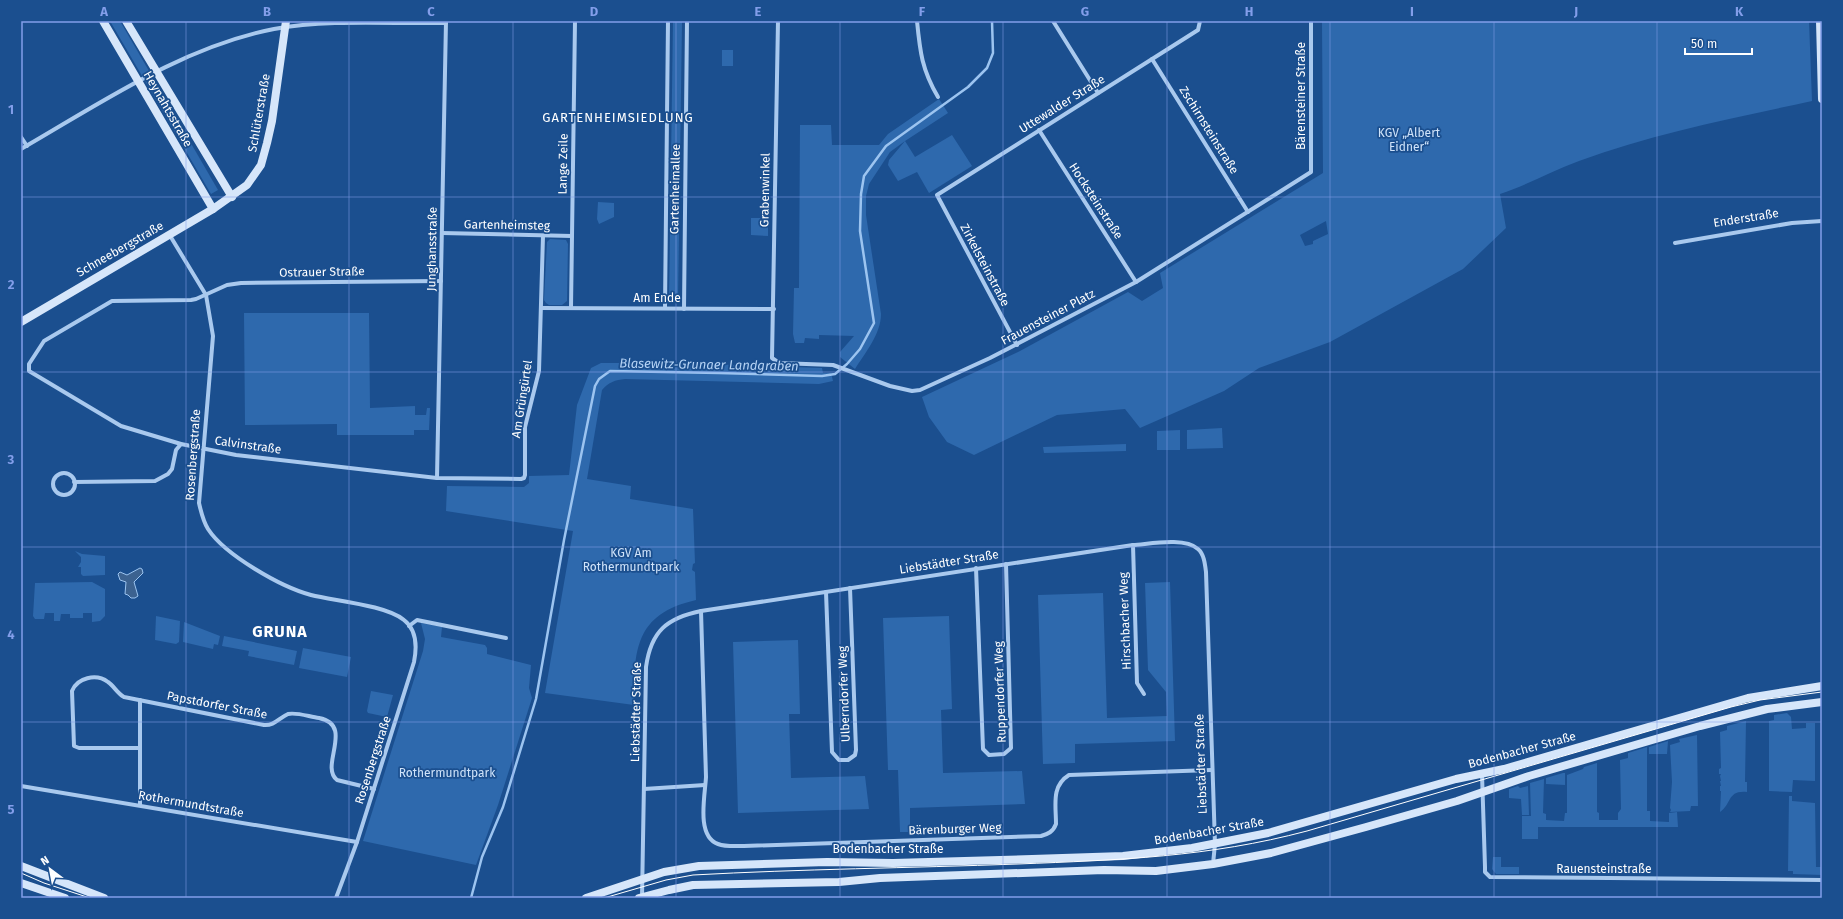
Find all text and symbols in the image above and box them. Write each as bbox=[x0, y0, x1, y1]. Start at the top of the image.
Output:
text: A bbox=[99, 4, 108, 19]
text: B bbox=[263, 4, 271, 19]
text: C bbox=[427, 4, 435, 19]
text: D bbox=[590, 4, 599, 19]
text: E bbox=[755, 4, 762, 19]
text: F bbox=[919, 4, 926, 19]
text: G bbox=[1081, 4, 1089, 19]
text: H bbox=[1245, 4, 1253, 19]
text: I bbox=[1410, 4, 1414, 19]
text: J bbox=[1573, 4, 1578, 19]
text: K bbox=[1735, 4, 1744, 19]
scale bar bbox=[1685, 30, 1752, 56]
text: 50 m bbox=[1691, 37, 1717, 51]
street label: Bärensteiner Straße bbox=[1294, 42, 1308, 150]
street label: Heynahtsstraße bbox=[141, 69, 195, 149]
street label: Uttewalder Straße bbox=[1017, 72, 1107, 136]
street label: Schlüterstraße bbox=[245, 73, 273, 153]
street label: Zschirnsteinstraße bbox=[1176, 84, 1242, 176]
text: 1 bbox=[8, 102, 14, 117]
district label: GARTENHEIMSIEDLUNG bbox=[542, 110, 694, 125]
park label: KGV „Albert Eidner“ bbox=[1378, 126, 1441, 154]
street label: Lange Zeile bbox=[555, 133, 571, 195]
street label: Gartenheimallee bbox=[667, 144, 683, 234]
street label: Grabenwinkel bbox=[757, 152, 773, 227]
street label: Hocksteinstraße bbox=[1066, 160, 1126, 242]
street label: Enderstraße bbox=[1712, 206, 1780, 230]
street label: Junghansstraße bbox=[424, 207, 440, 291]
street label: Gartenheimsteg bbox=[464, 217, 551, 233]
street label: Schneebergstraße bbox=[74, 218, 166, 280]
street label: Zirkelsteinstraße bbox=[957, 221, 1013, 309]
street label: Ostrauer Straße bbox=[279, 264, 365, 280]
text: 2 bbox=[8, 277, 15, 292]
street label: Frauensteiner Platz bbox=[999, 286, 1097, 348]
street label: Am Ende bbox=[633, 291, 681, 305]
water label: Blasewitz‐Grunaer Landgraben bbox=[619, 355, 799, 374]
street label: Am Grüngürtel bbox=[509, 359, 535, 439]
street label: Rosenbergstraße bbox=[183, 409, 203, 501]
street label: Calvinstraße bbox=[214, 433, 282, 457]
text: 3 bbox=[7, 452, 15, 467]
park label: KGV Am Rothermundtpark bbox=[583, 546, 680, 574]
street label: Liebstädter Straße bbox=[898, 547, 1000, 577]
street label: Hirschbacher Weg bbox=[1116, 571, 1134, 670]
district label: GRUNA bbox=[252, 622, 308, 641]
text: 4 bbox=[7, 627, 15, 642]
street label: Ruppendorfer Weg bbox=[991, 640, 1009, 743]
street label: Ulberndorfer Weg bbox=[835, 645, 853, 742]
street label: Liebstädter Straße bbox=[628, 662, 644, 762]
street label: Papstdorfer Straße bbox=[166, 688, 268, 722]
street label: Rosenbergstraße bbox=[352, 714, 394, 806]
street label: Liebstädter Straße bbox=[1192, 714, 1210, 814]
street label: Bodenbacher Straße bbox=[1467, 729, 1577, 771]
park label: Rothermundtpark bbox=[399, 766, 496, 780]
street label: Rothermundtstraße bbox=[137, 788, 245, 820]
text: 5 bbox=[8, 802, 15, 817]
street label: Bodenbacher Straße bbox=[1153, 814, 1265, 848]
street label: Bärenburger Weg bbox=[908, 820, 1003, 838]
street label: Bodenbacher Straße bbox=[833, 842, 943, 856]
north arrow bbox=[30, 849, 70, 889]
text: N bbox=[38, 853, 52, 868]
street label: Rauensteinstraße bbox=[1556, 862, 1652, 876]

